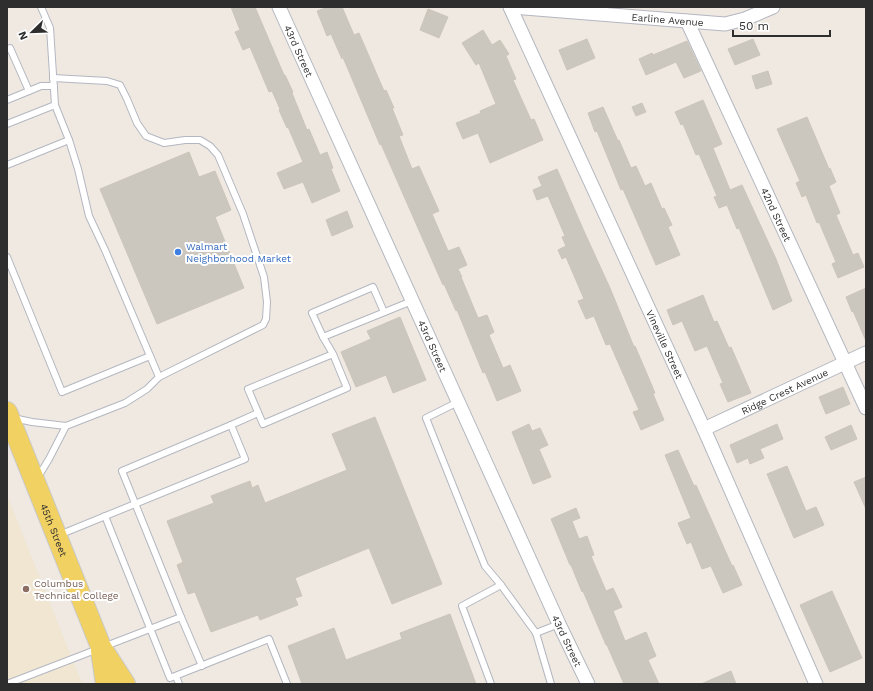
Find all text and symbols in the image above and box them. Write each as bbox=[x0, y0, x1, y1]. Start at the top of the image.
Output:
street label: Earline Avenue bbox=[631, 11, 704, 28]
north arrow bbox=[12, 12, 52, 52]
scale bar bbox=[733, 12, 830, 38]
text: 50 m bbox=[739, 19, 769, 33]
street label: 43rd Street bbox=[282, 23, 316, 79]
text: N bbox=[16, 29, 31, 42]
street label: 42nd Street bbox=[759, 186, 794, 244]
place label: Walmart Neighborhood Market bbox=[186, 241, 292, 264]
marker: Walmart Neighborhood Market bbox=[173, 247, 183, 257]
street label: Vineville Street bbox=[644, 308, 686, 381]
street label: 43rd Street bbox=[416, 318, 450, 374]
street label: Ridge Crest Avenue bbox=[739, 366, 830, 416]
street label: 45th Street bbox=[39, 502, 70, 559]
place label: Columbus Technical College bbox=[34, 578, 119, 601]
marker: Columbus Technical College bbox=[21, 584, 31, 594]
street label: 43rd Street bbox=[550, 613, 584, 669]

